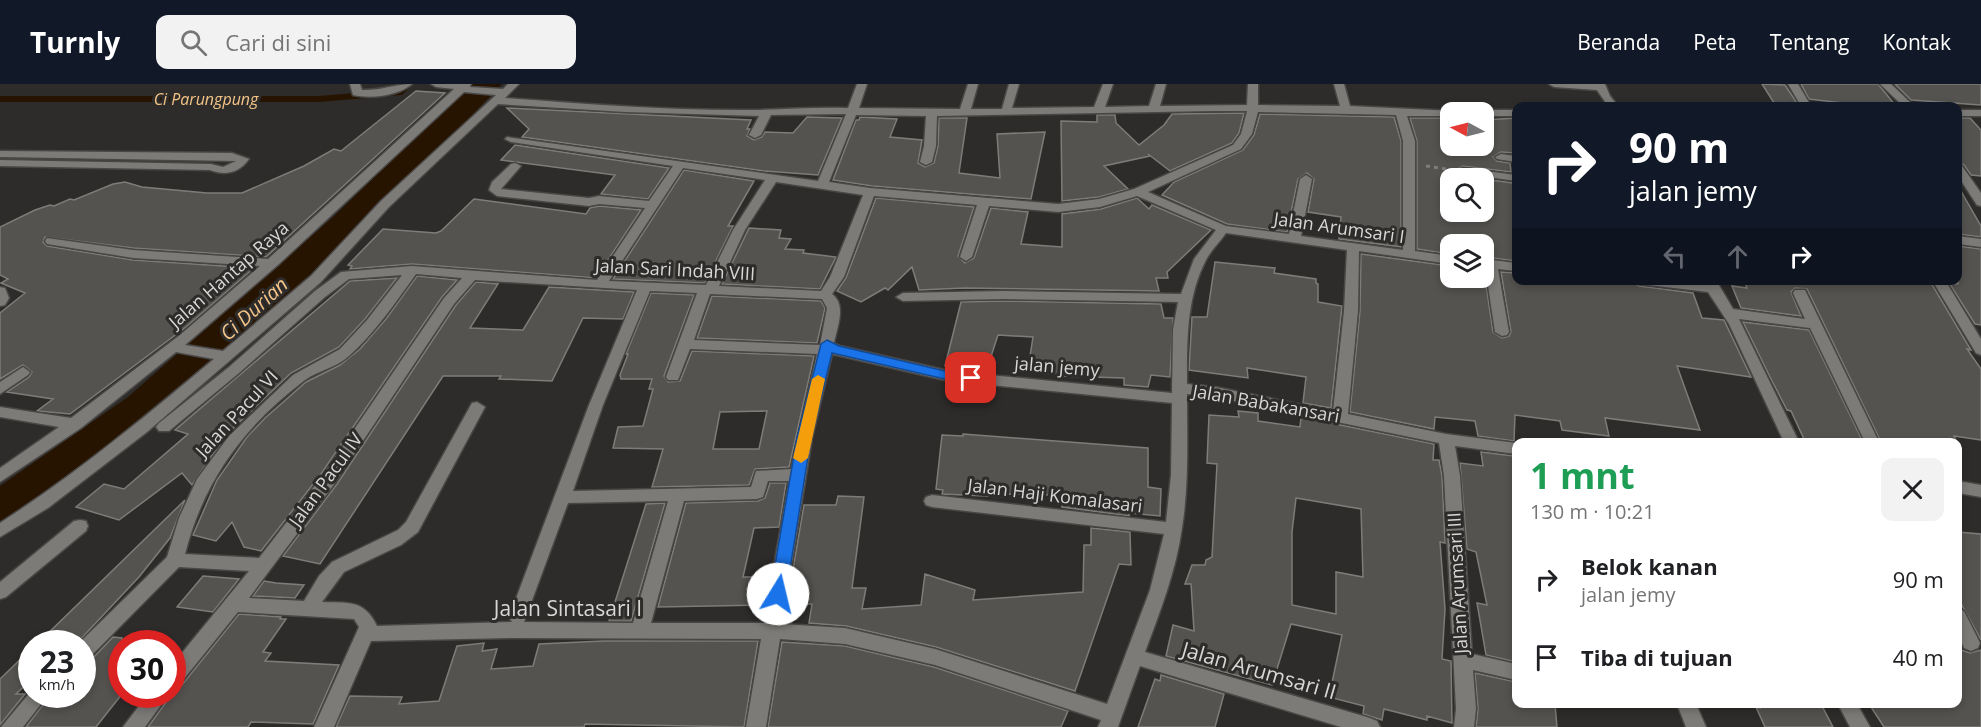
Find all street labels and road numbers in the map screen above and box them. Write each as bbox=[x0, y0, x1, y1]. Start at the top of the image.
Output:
street label: Jalan Arumsari I bbox=[1270, 206, 1406, 248]
street label: Jalan Hantap Raya bbox=[162, 215, 293, 334]
street label: Jalan Sari Indah VIII bbox=[592, 253, 756, 285]
street label: jalan jemy bbox=[1013, 350, 1102, 382]
street label: Jalan Pacul VI bbox=[188, 365, 283, 463]
street label: Jalan Babakansari bbox=[1189, 378, 1341, 428]
street label: Jalan Pacul IV bbox=[282, 427, 368, 533]
street label: Jalan Haji Komalasari bbox=[964, 472, 1144, 518]
street label: Jalan Arumsari III bbox=[1441, 512, 1473, 656]
street label: Jalan Sintasari I bbox=[492, 594, 642, 622]
street label: Jalan Arumsari II bbox=[1177, 634, 1340, 705]

